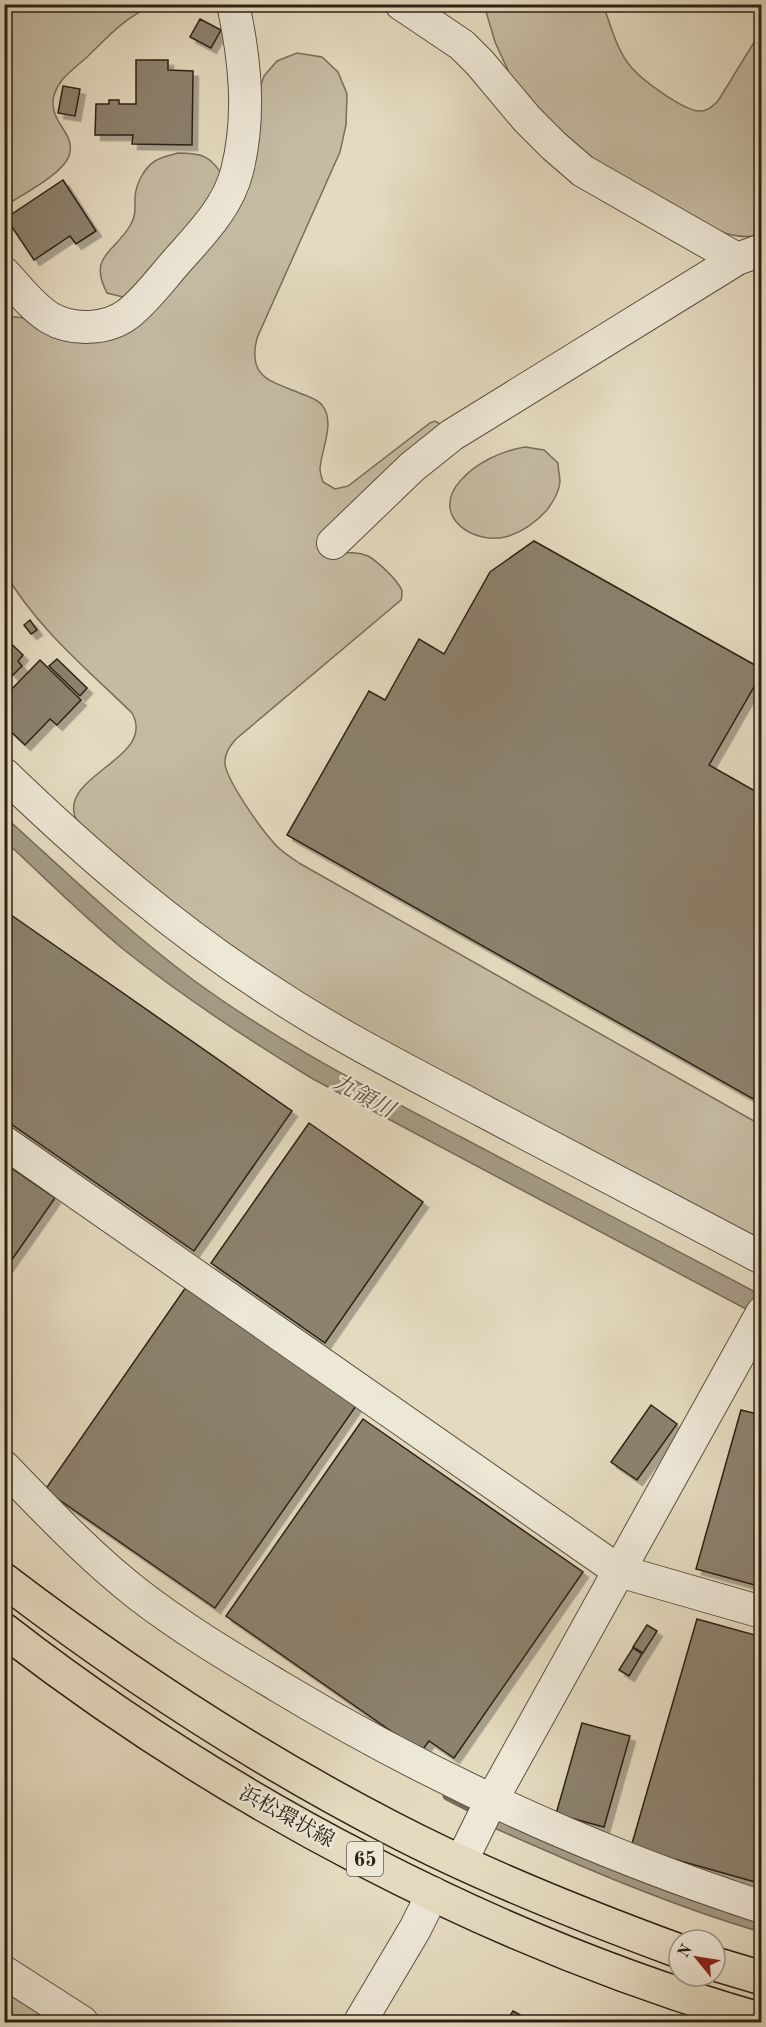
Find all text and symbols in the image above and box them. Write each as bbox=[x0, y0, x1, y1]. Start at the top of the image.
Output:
water label: 九領川 bbox=[329, 1070, 400, 1123]
street label: 浜松環状線 bbox=[235, 1781, 338, 1852]
road number: 65 bbox=[347, 1842, 383, 1876]
north arrow bbox=[667, 1928, 727, 1988]
text: N bbox=[676, 1942, 696, 1961]

